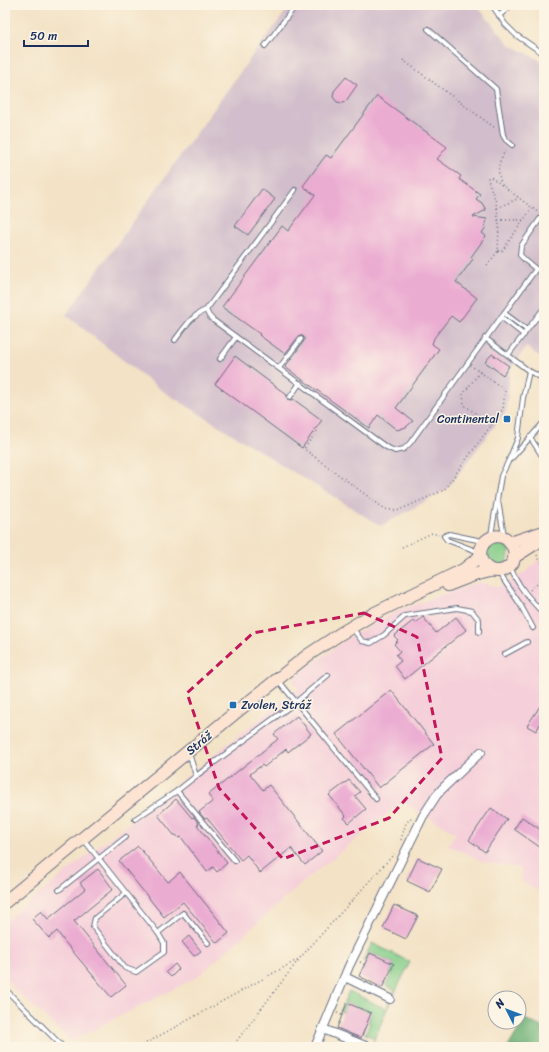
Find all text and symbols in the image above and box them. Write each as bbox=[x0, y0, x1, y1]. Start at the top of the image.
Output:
scale bar bbox=[24, 22, 88, 48]
text: 50 m bbox=[30, 25, 57, 47]
place label: Continental bbox=[437, 408, 500, 430]
marker: Continental bbox=[502, 414, 512, 424]
place label: Zvolen, Stráž bbox=[241, 694, 312, 716]
marker: Zvolen, Stráž bbox=[228, 700, 238, 710]
street label: Stráž bbox=[181, 724, 218, 761]
north arrow bbox=[487, 990, 527, 1030]
text: N bbox=[490, 994, 510, 1014]

